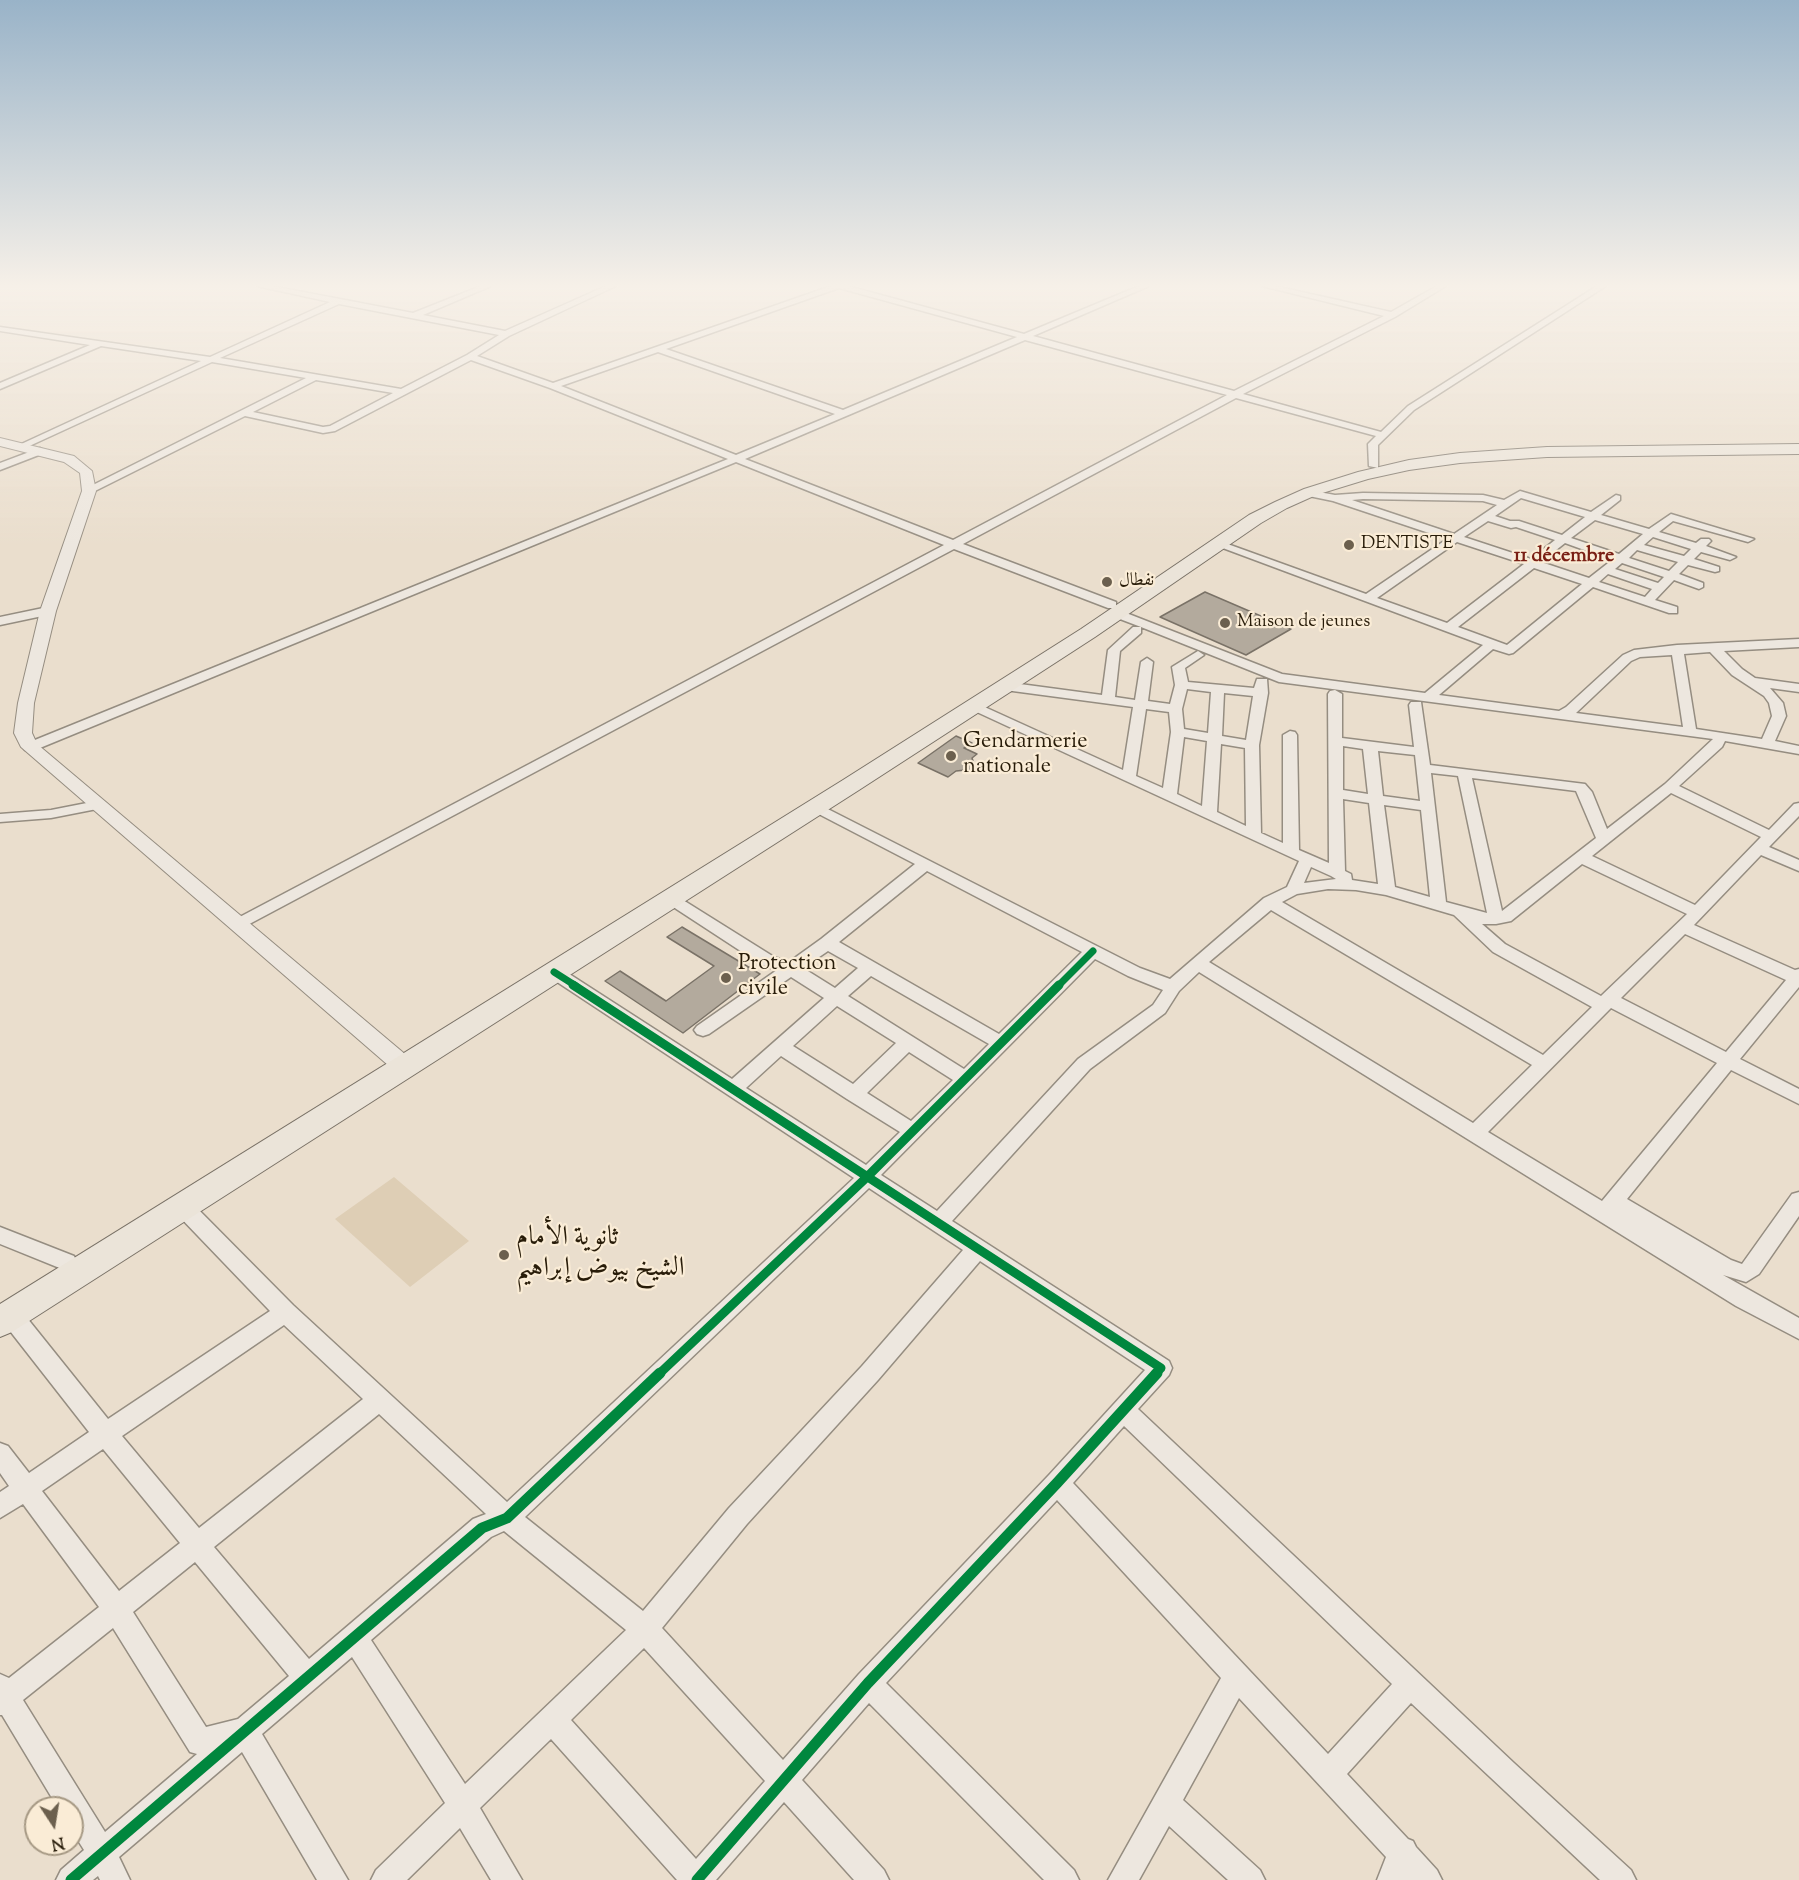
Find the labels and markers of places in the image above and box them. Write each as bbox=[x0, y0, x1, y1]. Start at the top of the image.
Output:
place label: DENTISTE bbox=[1361, 534, 1453, 556]
marker: DENTISTE bbox=[1342, 538, 1356, 552]
place label: نفطال bbox=[1119, 571, 1154, 593]
marker: نفطال bbox=[1100, 575, 1114, 589]
place label: Maison de jeunes bbox=[1237, 612, 1370, 634]
marker: Maison de jeunes bbox=[1218, 616, 1232, 630]
place label: Gendarmerie nationale bbox=[963, 730, 1087, 782]
marker: Gendarmerie nationale bbox=[944, 749, 958, 763]
place label: Protection civile bbox=[738, 952, 837, 1004]
marker: Protection civile bbox=[719, 971, 733, 985]
place label: ثانوية الأمام الشيخ بيوض إبراهيم bbox=[516, 1223, 685, 1286]
marker: ثانوية الأمام الشيخ بيوض إبراهيم bbox=[497, 1248, 511, 1262]

